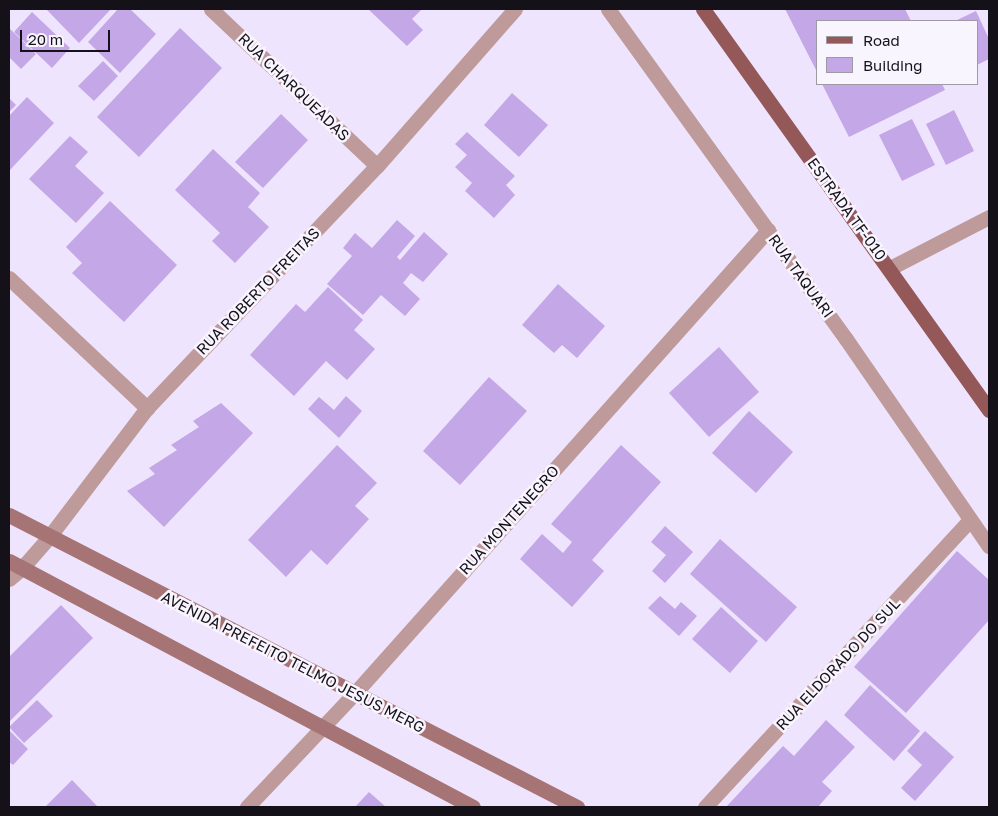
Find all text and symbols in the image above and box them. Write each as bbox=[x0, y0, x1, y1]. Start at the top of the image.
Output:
scale bar bbox=[22, 20, 112, 52]
legend bbox=[816, 20, 978, 85]
street label: RUA CHARQUEADAS bbox=[235, 29, 353, 145]
text: 20 m bbox=[28, 30, 63, 48]
text: Road bbox=[863, 31, 900, 49]
text: Building bbox=[863, 56, 923, 74]
street label: ESTRADA TF-010 bbox=[804, 154, 890, 264]
street label: RUA ROBERTO FREITAS bbox=[193, 224, 323, 358]
street label: RUA TAQUARI bbox=[765, 231, 837, 321]
street label: RUA MONTENEGRO bbox=[455, 462, 563, 578]
street label: AVENIDA PREFEITO TELMO JESUS MERG bbox=[158, 588, 428, 736]
street label: RUA ELDORADO DO SUL bbox=[772, 594, 904, 734]

